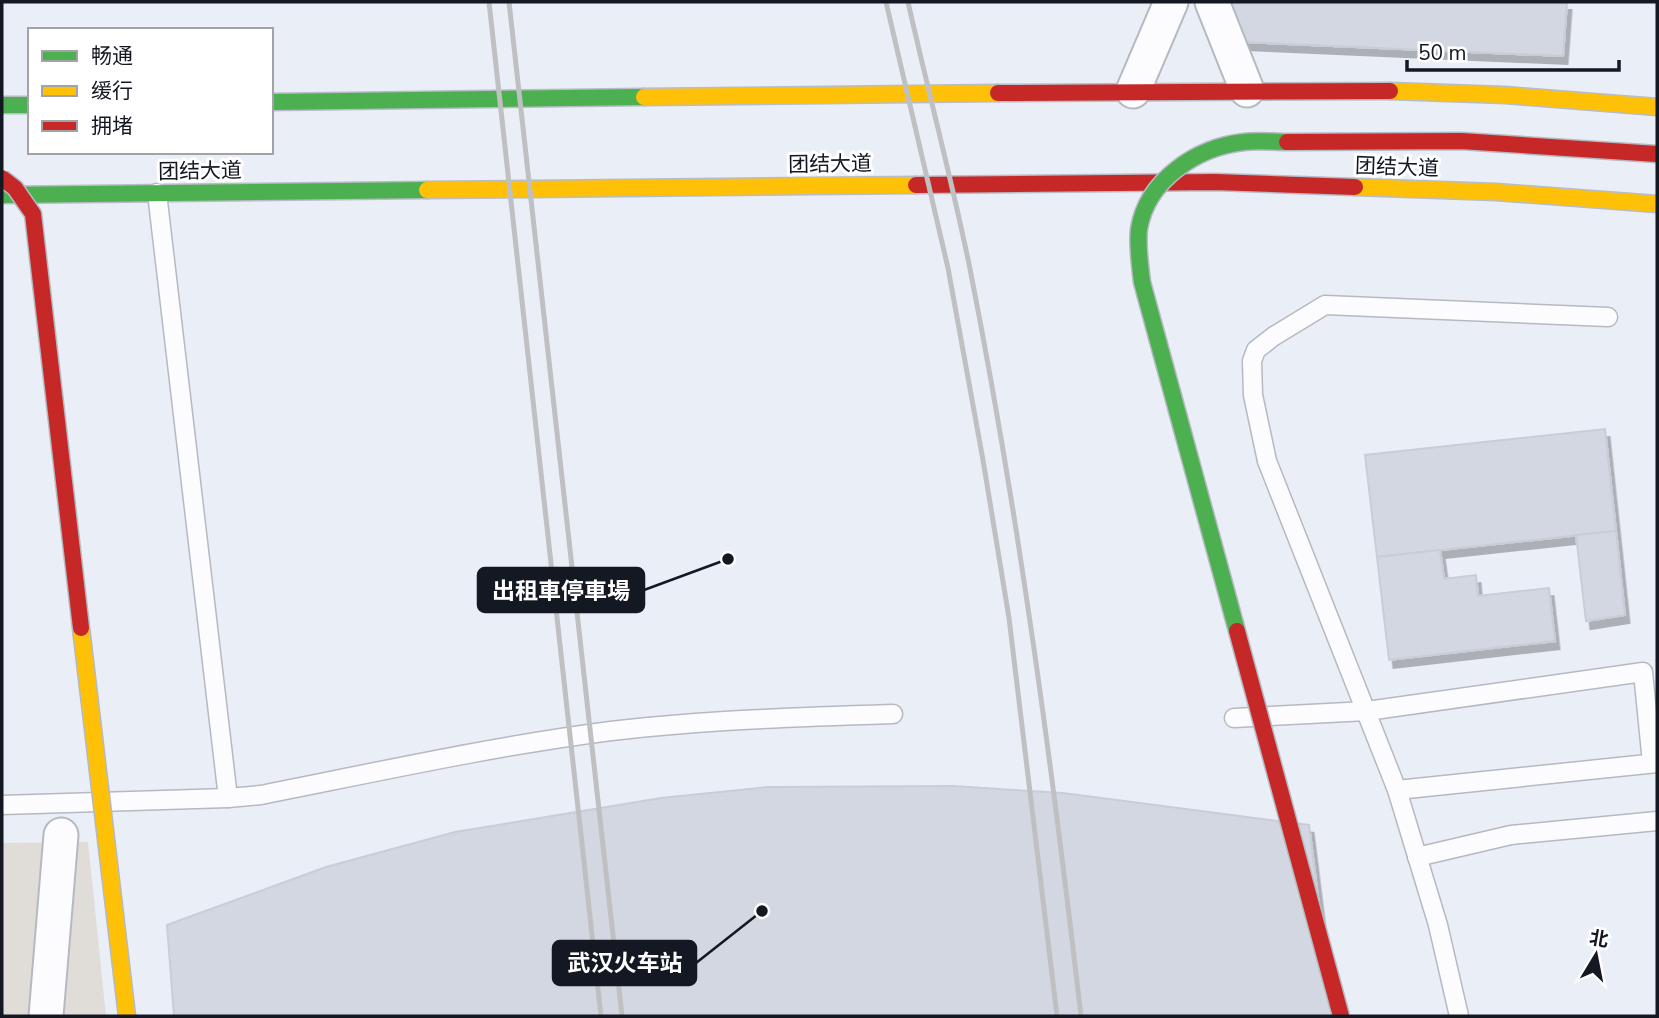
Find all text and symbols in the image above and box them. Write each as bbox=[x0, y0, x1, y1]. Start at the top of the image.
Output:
legend bbox=[28, 28, 273, 154]
scale bar bbox=[1407, 28, 1619, 72]
text: 50 m bbox=[1418, 39, 1467, 67]
text: 畅通 bbox=[91, 42, 133, 70]
text: 缓行 bbox=[91, 77, 133, 105]
text: 拥堵 bbox=[91, 112, 133, 140]
street label: 团结大道 bbox=[788, 149, 872, 179]
street label: 团结大道 bbox=[1355, 152, 1439, 182]
street label: 团结大道 bbox=[158, 156, 242, 186]
callout: 出租車停車場 bbox=[478, 568, 644, 612]
text: 出租車停車場 bbox=[492, 576, 630, 607]
north arrow bbox=[1561, 920, 1631, 990]
text: 北 bbox=[1587, 925, 1610, 954]
callout: 武汉火车站 bbox=[553, 941, 696, 985]
text: 武汉火车站 bbox=[568, 948, 683, 979]

